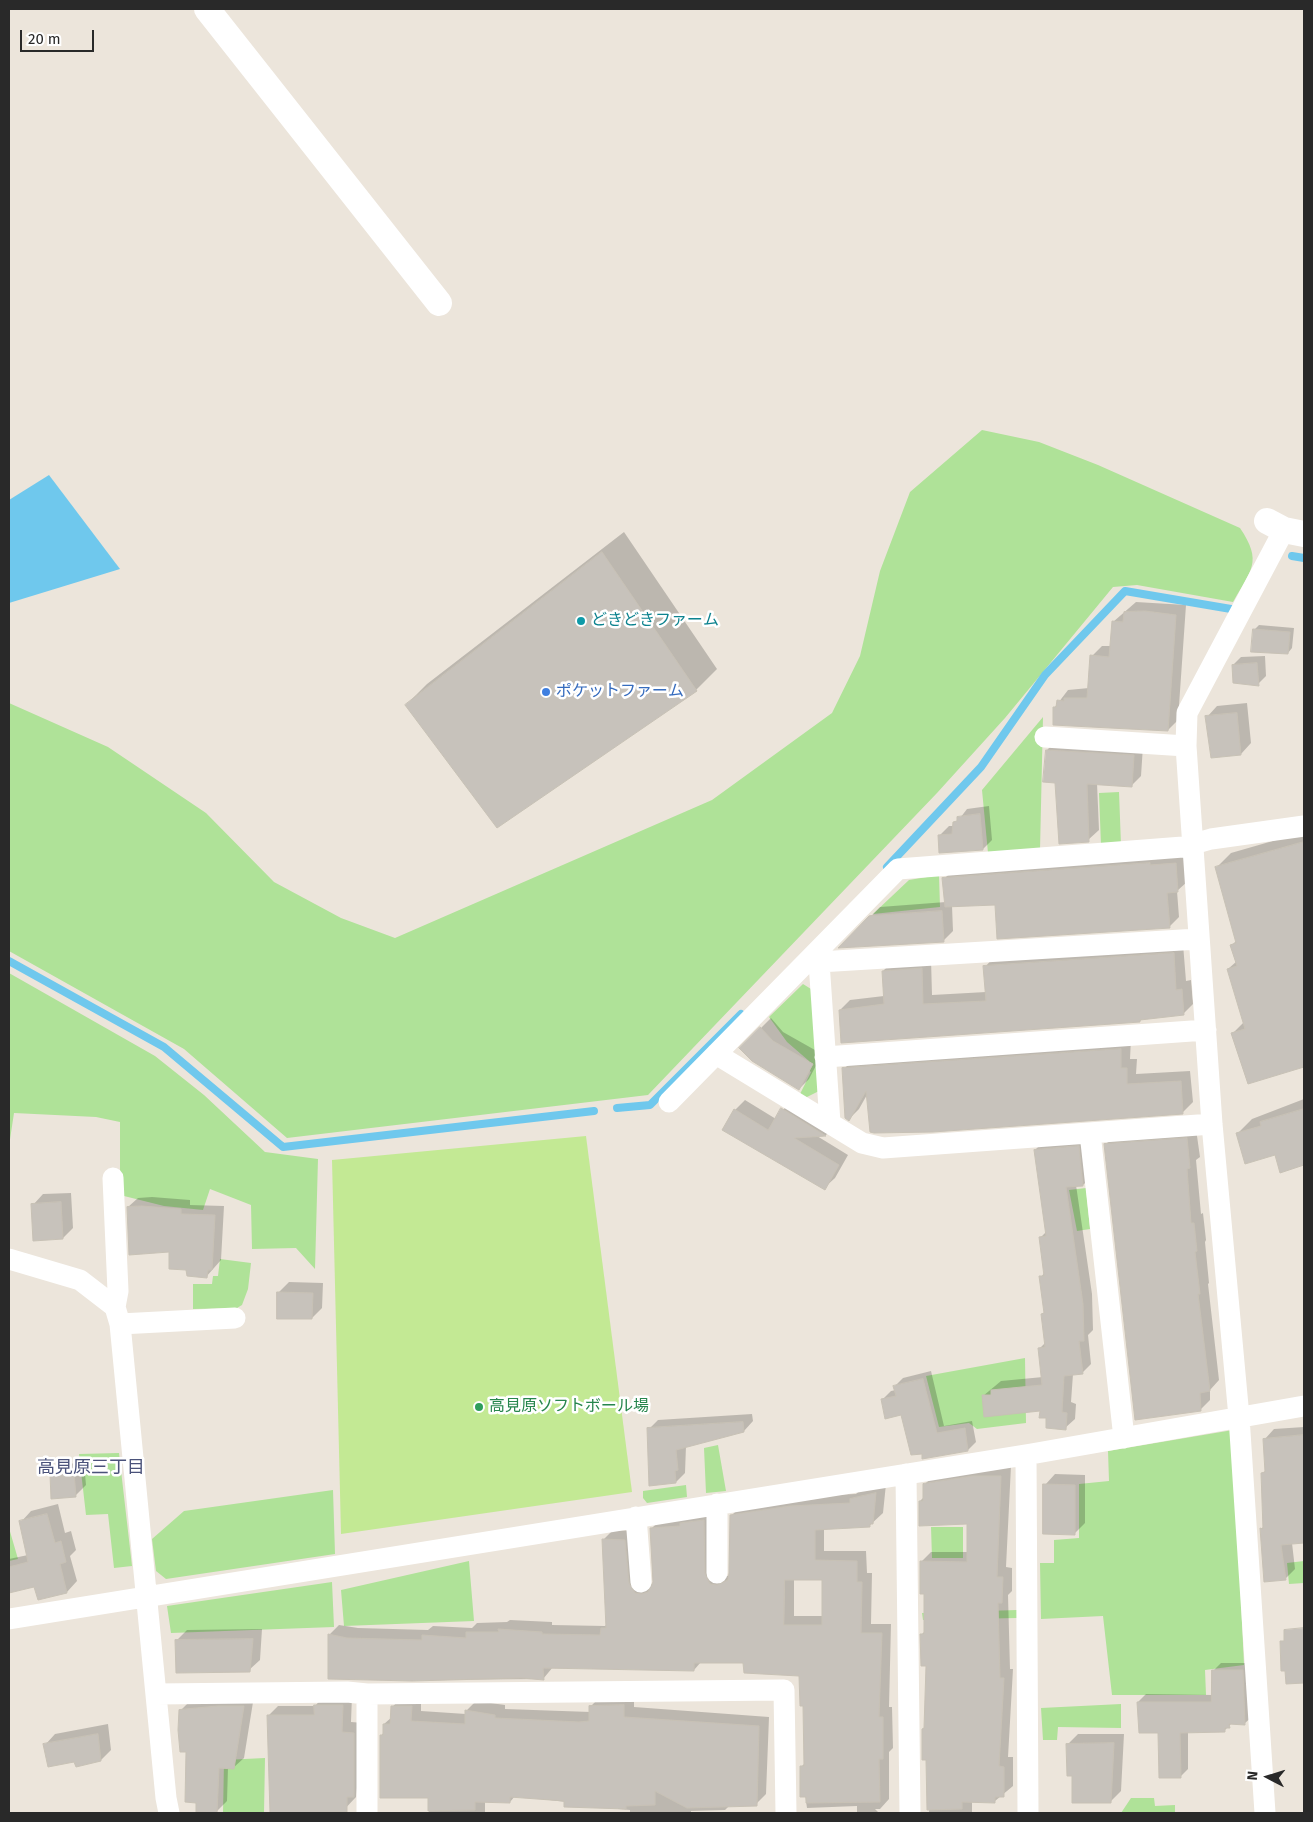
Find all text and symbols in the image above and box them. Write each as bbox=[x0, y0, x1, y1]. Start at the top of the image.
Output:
scale bar bbox=[22, 20, 96, 52]
text: 20 m bbox=[28, 30, 61, 48]
place label: どきどきファーム bbox=[591, 611, 719, 631]
marker: どきどきファーム bbox=[575, 615, 587, 627]
place label: ポケットファーム bbox=[556, 682, 684, 702]
marker: ポケットファーム bbox=[540, 686, 552, 698]
place label: 高見原ソフトボール場 bbox=[489, 1397, 649, 1417]
marker: 高見原ソフトボール場 bbox=[473, 1401, 485, 1413]
district label: 高見原三丁目 bbox=[37, 1457, 145, 1479]
north arrow bbox=[1243, 1752, 1293, 1802]
text: N bbox=[1244, 1770, 1261, 1781]

